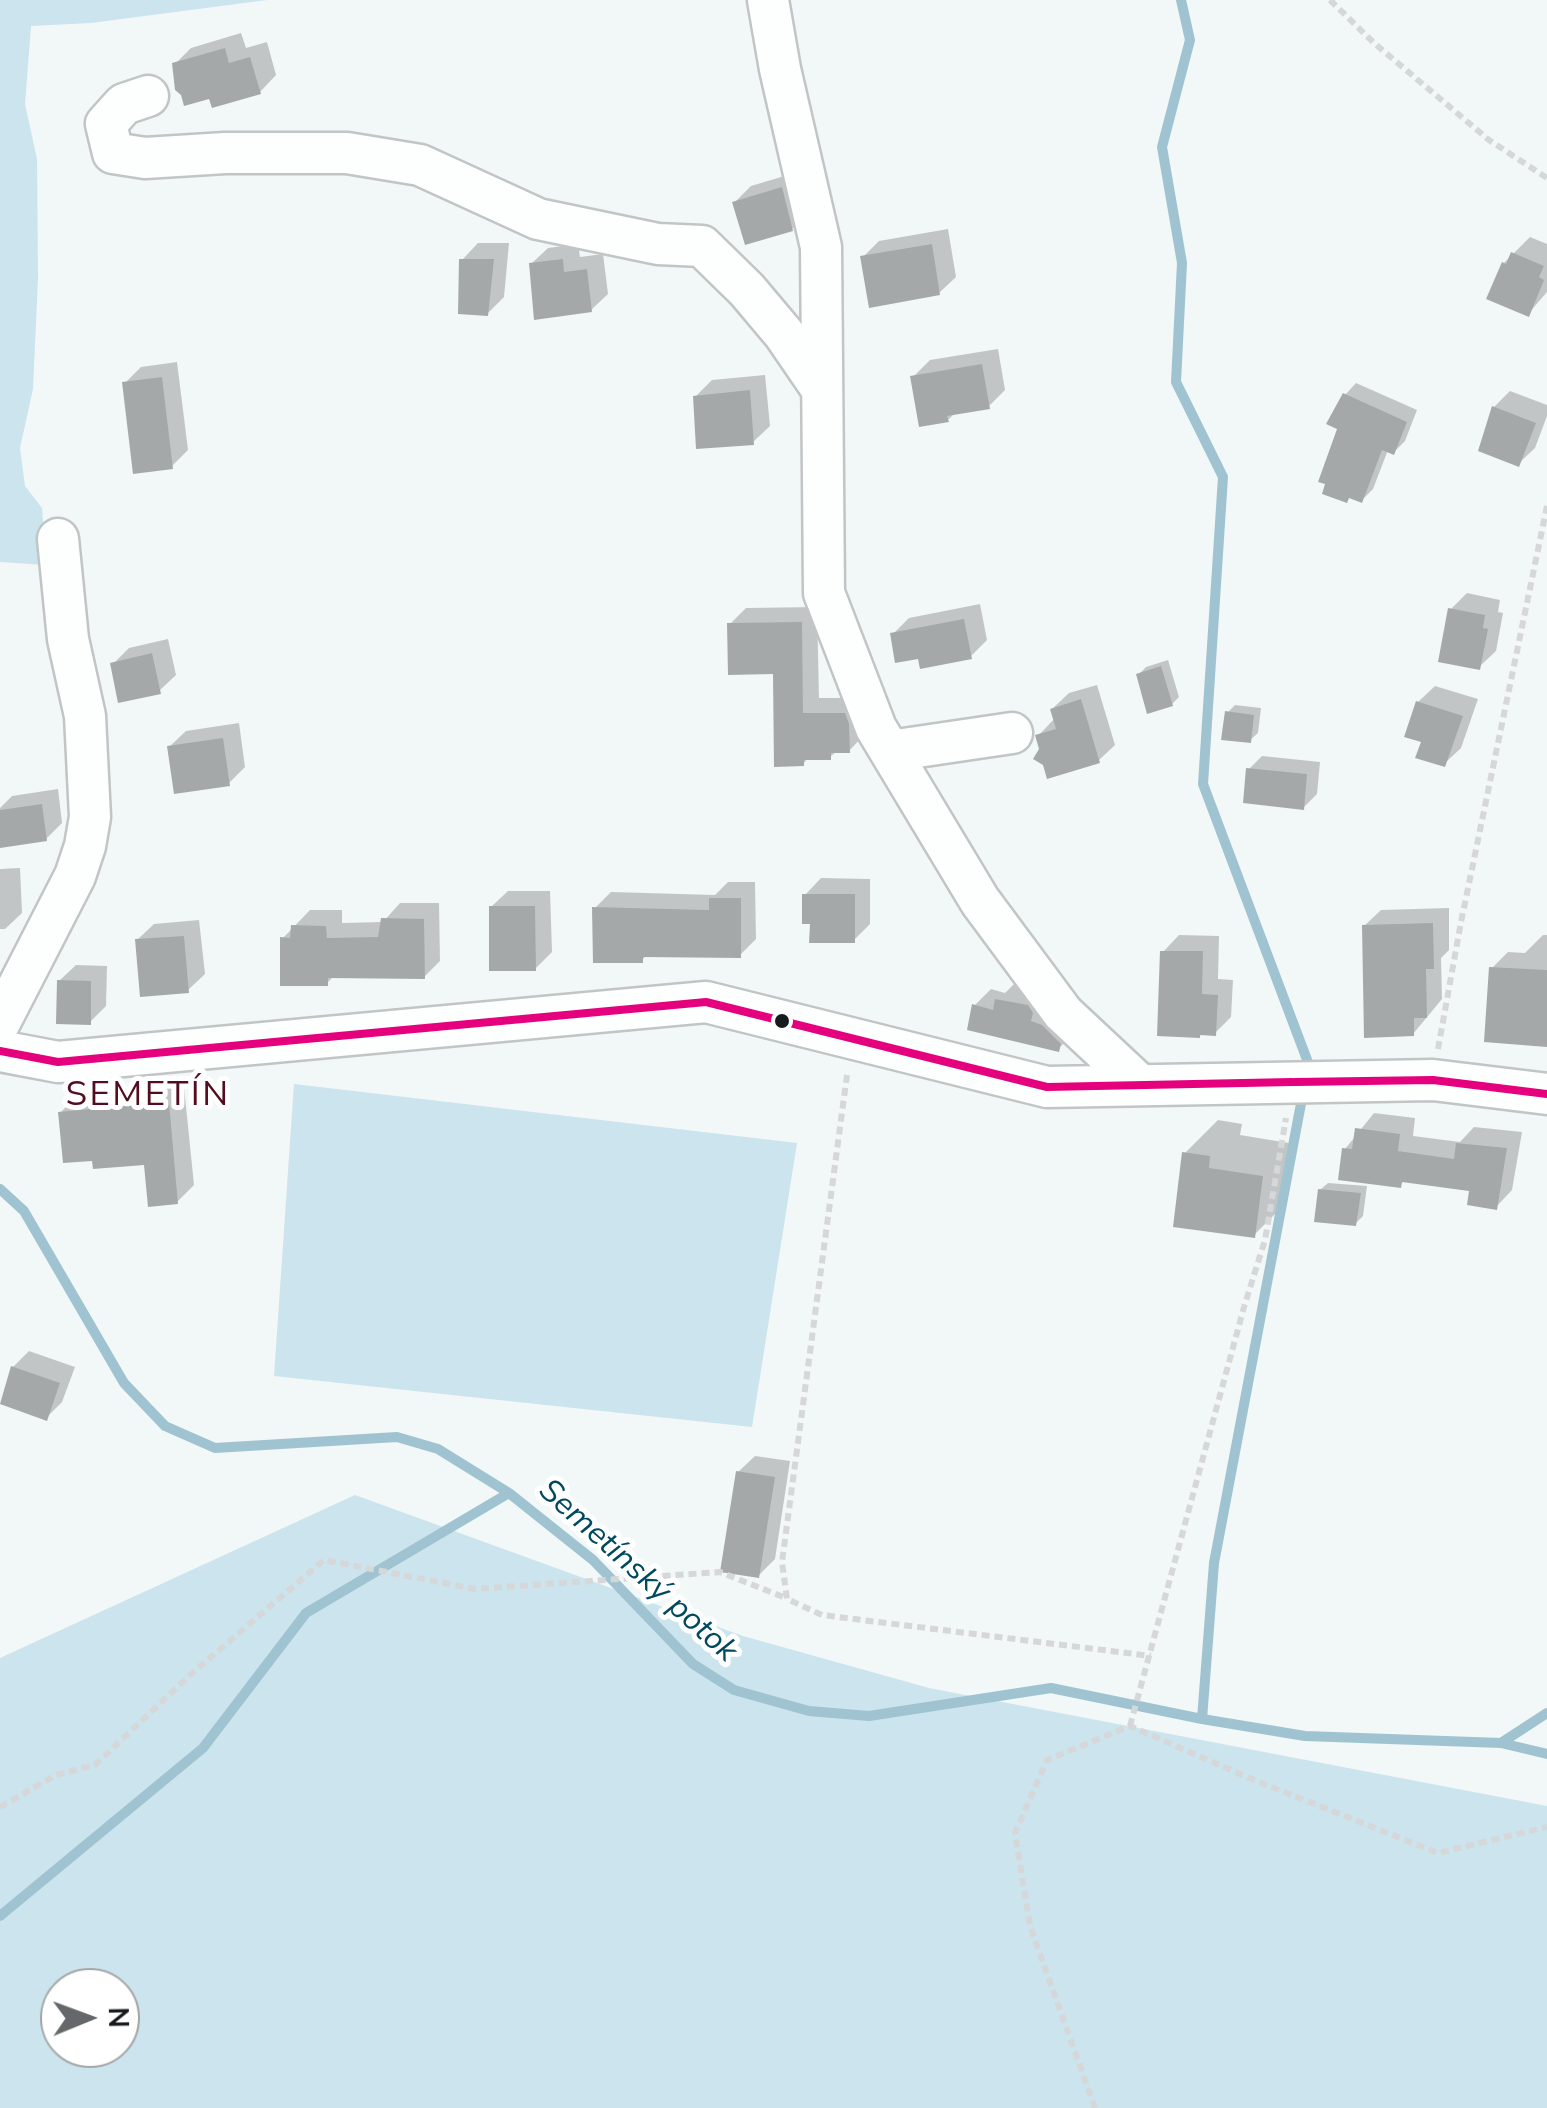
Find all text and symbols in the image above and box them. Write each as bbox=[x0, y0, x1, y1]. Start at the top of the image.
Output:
unlabelled marker bbox=[772, 1011, 792, 1031]
district label: SEMETÍN bbox=[65, 1076, 231, 1118]
water label: Semetínský potok bbox=[530, 1473, 744, 1671]
north arrow bbox=[40, 1968, 140, 2068]
text: N bbox=[99, 2007, 137, 2028]

